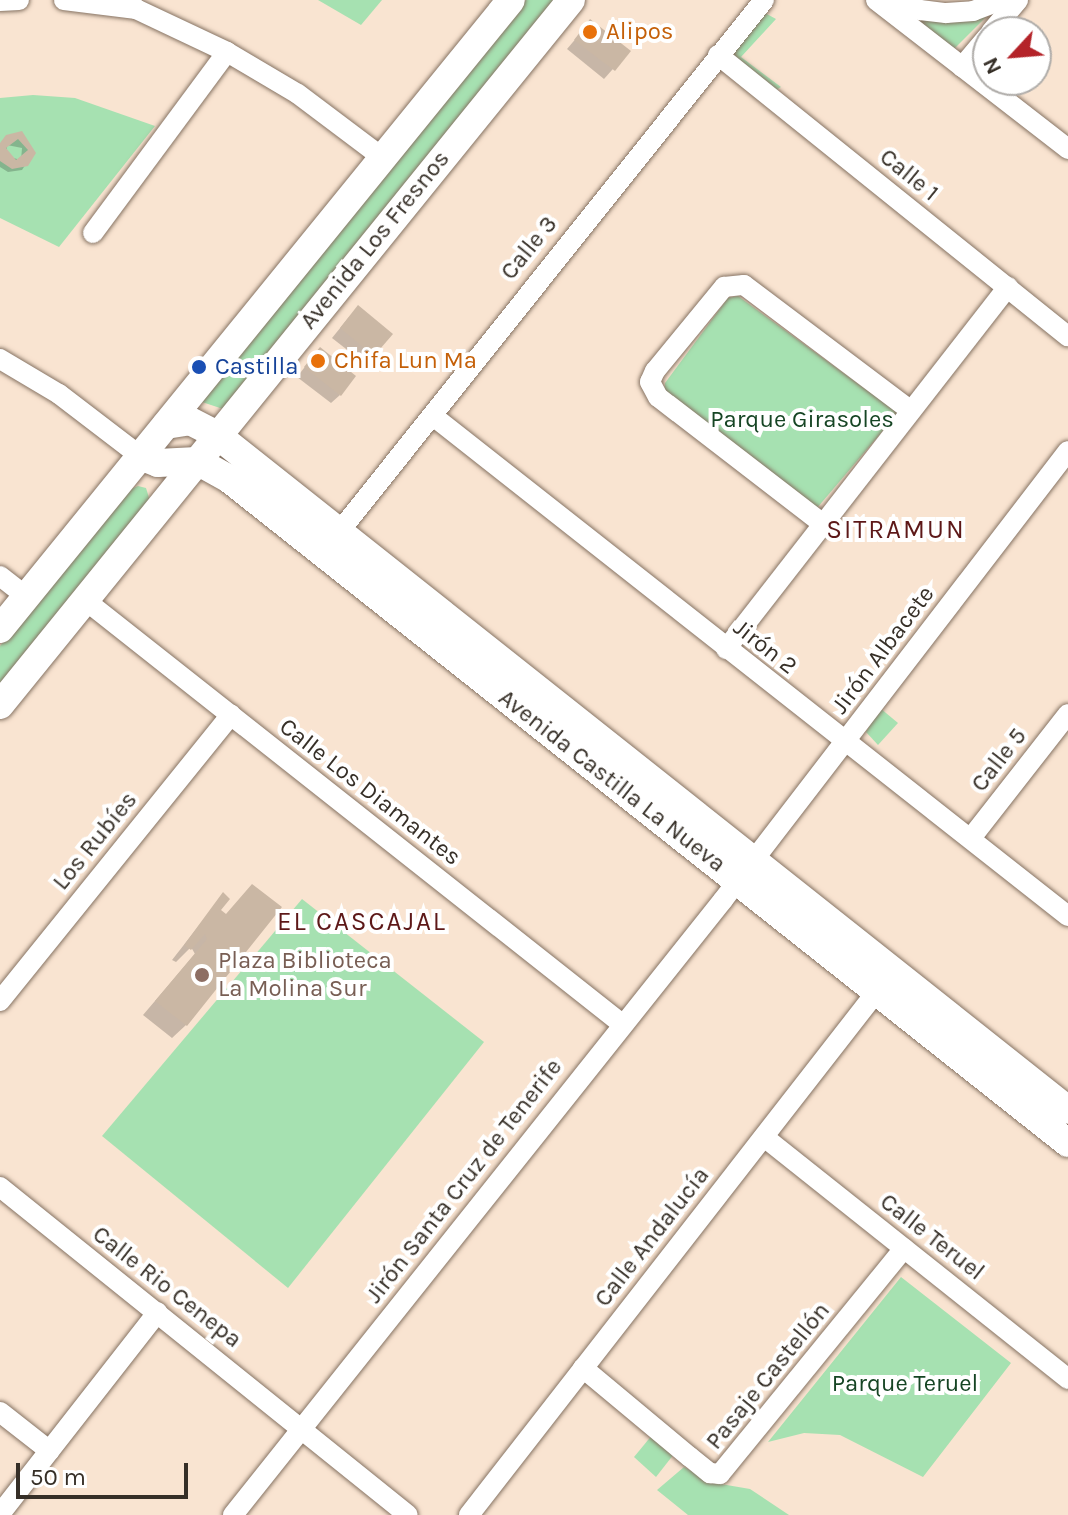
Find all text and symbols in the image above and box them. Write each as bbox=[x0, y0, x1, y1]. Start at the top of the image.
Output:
north arrow bbox=[972, 16, 1052, 96]
place label: Alipos bbox=[606, 18, 673, 46]
marker: Alipos bbox=[581, 23, 599, 41]
text: N bbox=[977, 53, 1007, 78]
street label: Calle 1 bbox=[874, 143, 944, 207]
street label: Avenida Los Fresnos bbox=[294, 145, 456, 335]
street label: Calle 3 bbox=[495, 210, 563, 286]
place label: Chifa Lun Ma bbox=[334, 347, 477, 375]
marker: Chifa Lun Ma bbox=[309, 352, 327, 370]
place label: Castilla bbox=[215, 353, 298, 381]
marker: Castilla bbox=[190, 358, 208, 376]
park label: Parque Girasoles bbox=[710, 406, 894, 434]
district label: SITRAMUN bbox=[826, 514, 966, 546]
street label: Jirón Albacete bbox=[826, 580, 940, 720]
street label: Jirón 2 bbox=[727, 613, 803, 681]
street label: Avenida Castilla La Nueva bbox=[493, 683, 731, 879]
street label: Calle Los Diamantes bbox=[274, 712, 466, 872]
street label: Calle 5 bbox=[965, 722, 1033, 798]
street label: Los Rubíes bbox=[47, 786, 143, 896]
district label: EL CASCAJAL bbox=[277, 906, 447, 938]
place label: Plaza Biblioteca La Molina Sur bbox=[218, 947, 392, 1003]
marker: Plaza Biblioteca La Molina Sur bbox=[193, 966, 211, 984]
street label: Jirón Santa Cruz de Tenerife bbox=[360, 1053, 568, 1309]
street label: Calle Andalucía bbox=[589, 1162, 715, 1312]
street label: Calle Teruel bbox=[874, 1187, 990, 1287]
street label: Calle Rio Cenepa bbox=[87, 1220, 247, 1354]
street label: Pasaje Castellón bbox=[700, 1297, 836, 1455]
park label: Parque Teruel bbox=[832, 1370, 978, 1398]
scale bar bbox=[20, 1447, 192, 1497]
text: 50 m bbox=[30, 1463, 86, 1491]

